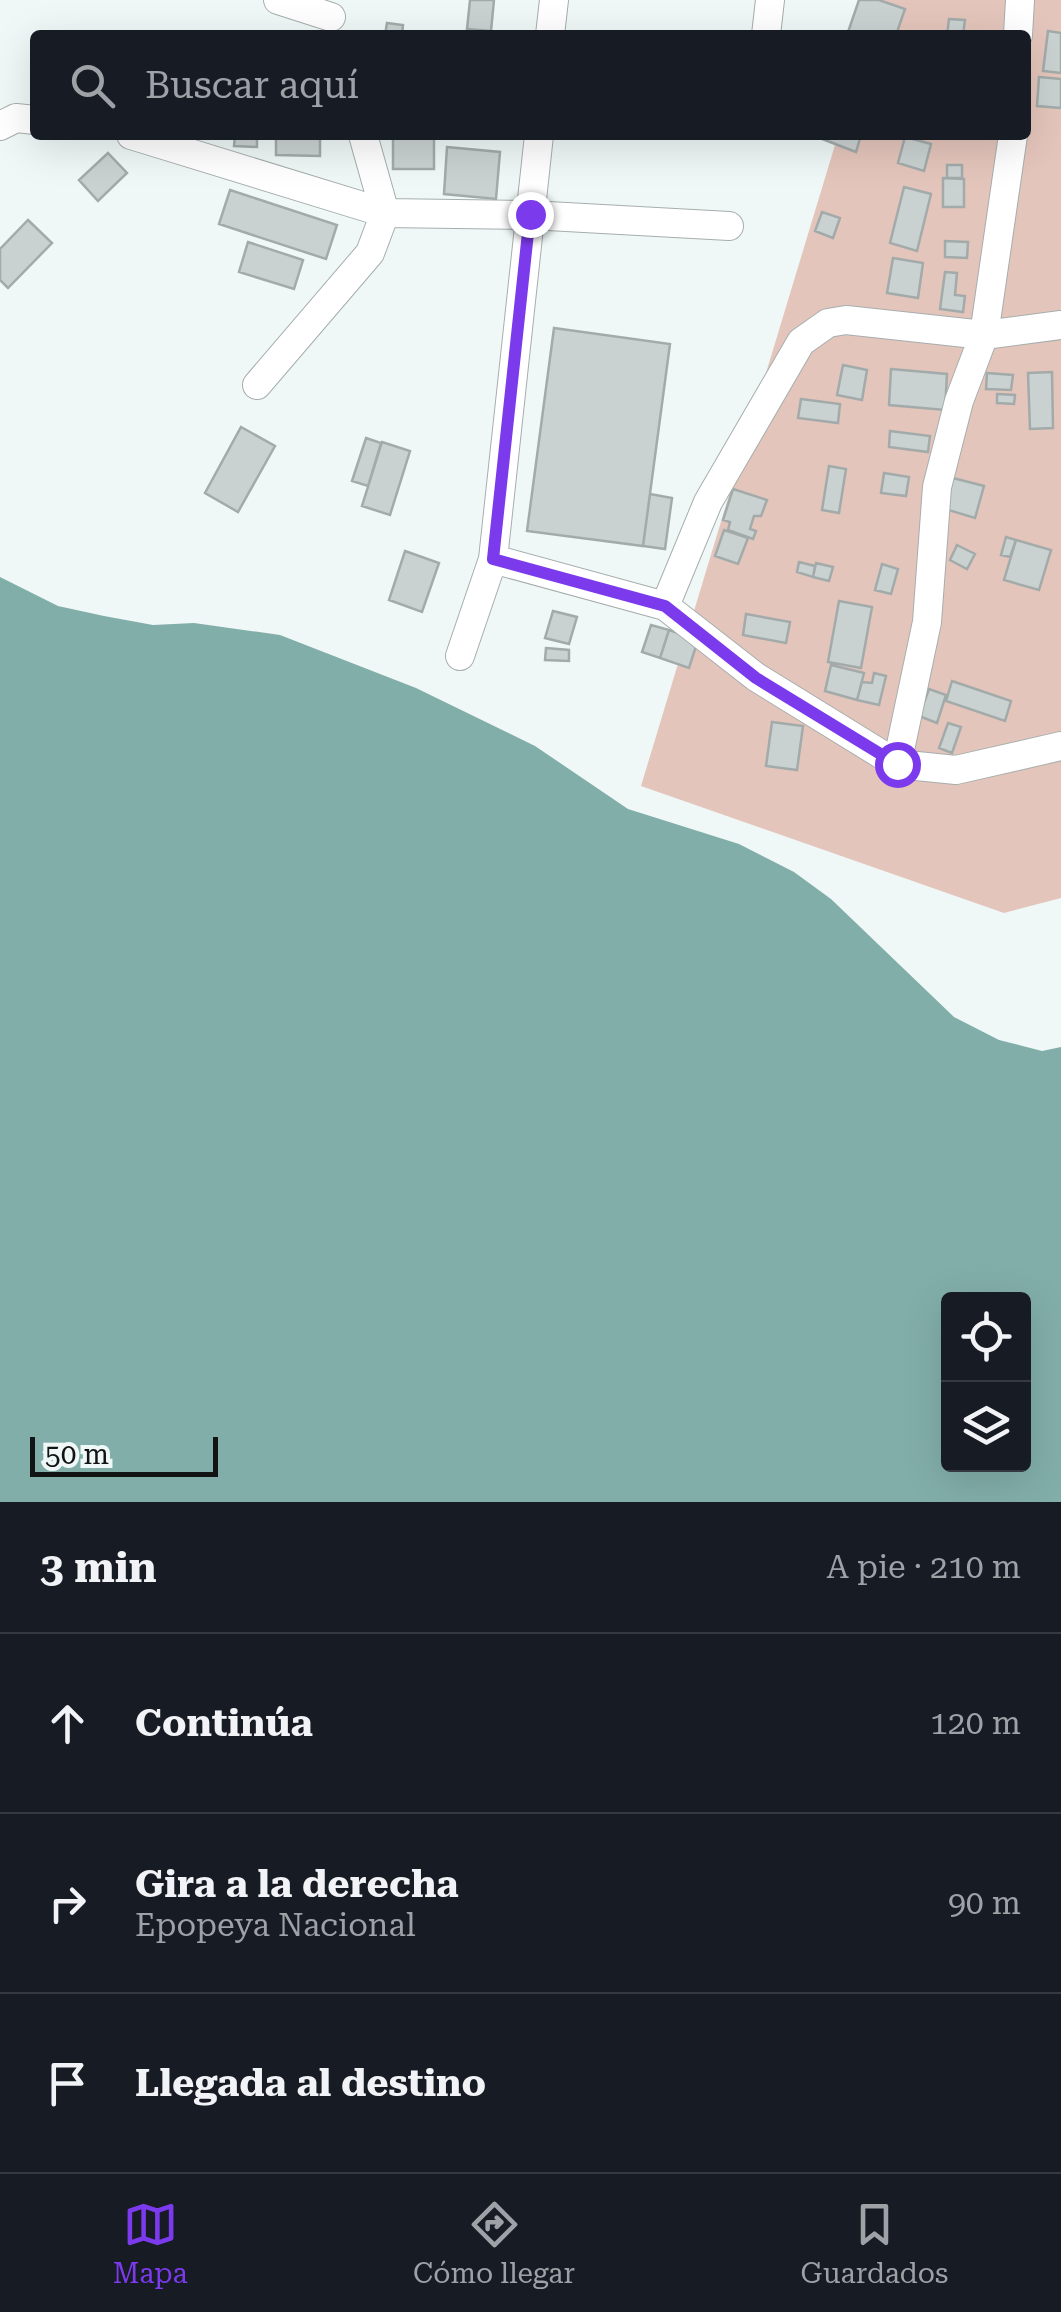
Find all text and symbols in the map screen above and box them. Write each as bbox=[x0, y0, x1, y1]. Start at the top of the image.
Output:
search box bbox=[30, 30, 1031, 140]
icon: search bbox=[65, 58, 120, 113]
text: Buscar aquí bbox=[145, 63, 359, 107]
route end bbox=[508, 192, 554, 238]
route start bbox=[875, 742, 921, 788]
map controls bbox=[941, 1292, 1031, 1472]
button: locate bbox=[941, 1292, 1031, 1382]
button: layers bbox=[941, 1382, 1031, 1472]
scale bar bbox=[30, 1432, 218, 1476]
text: 50 m bbox=[45, 1438, 109, 1471]
text: 3 min bbox=[40, 1543, 157, 1592]
text: A pie · 210 m bbox=[827, 1548, 1021, 1586]
icon: ahead bbox=[40, 1696, 95, 1751]
text: Continúa bbox=[135, 1701, 313, 1745]
text: 120 m bbox=[930, 1704, 1021, 1742]
text: Gira a la derecha bbox=[135, 1862, 459, 1906]
icon: right bbox=[40, 1876, 95, 1931]
text: 90 m bbox=[948, 1884, 1021, 1922]
text: Epopeya Nacional bbox=[135, 1906, 416, 1944]
icon: arrive bbox=[40, 2056, 95, 2111]
text: Llegada al destino bbox=[135, 2061, 486, 2105]
tab: Mapa bbox=[113, 2197, 188, 2290]
tab: Cómo llegar bbox=[413, 2197, 575, 2290]
tab: Guardados bbox=[801, 2197, 948, 2290]

